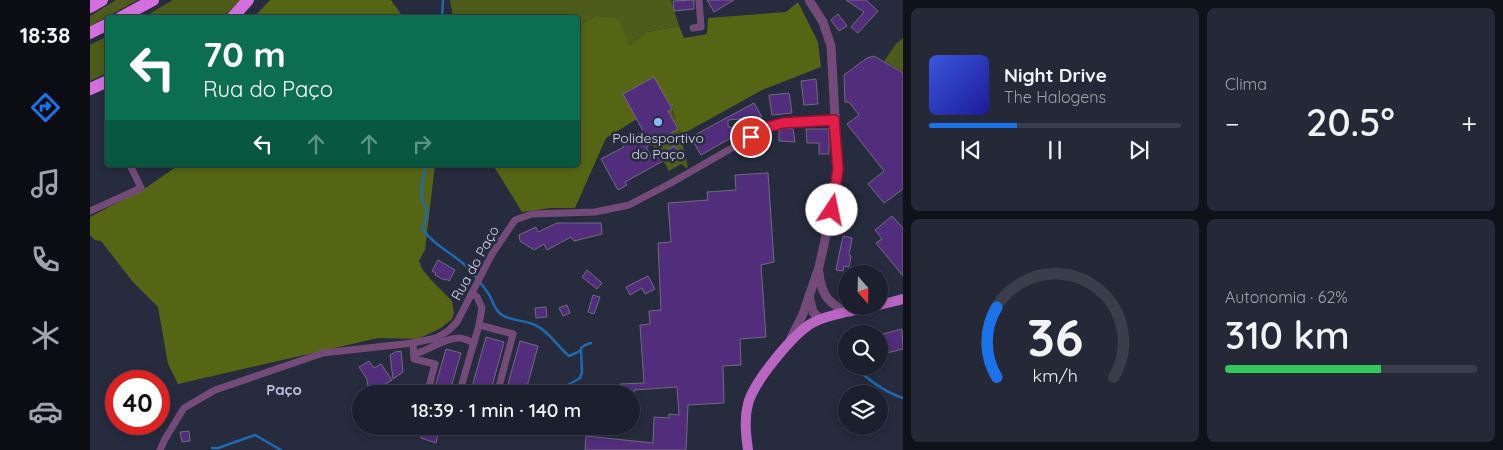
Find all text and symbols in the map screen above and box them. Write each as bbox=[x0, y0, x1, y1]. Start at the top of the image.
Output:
text: 18:38 bbox=[20, 21, 70, 49]
text: 70 m bbox=[203, 32, 286, 76]
icon: left bbox=[120, 35, 185, 100]
text: Night Drive bbox=[1004, 63, 1107, 87]
text: Clima bbox=[1225, 74, 1267, 94]
text: Rua do Paço bbox=[203, 75, 333, 103]
text: The Halogens bbox=[1004, 87, 1106, 107]
icon: directions bbox=[28, 90, 63, 125]
text: 20.5° bbox=[1306, 98, 1395, 146]
text: − bbox=[1225, 106, 1240, 141]
text: + bbox=[1461, 106, 1477, 141]
marker: Polidesportivo do Paço bbox=[652, 116, 664, 128]
pin bbox=[730, 116, 772, 158]
icon: arrive bbox=[737, 123, 765, 151]
place label: Polidesportivo do Paço bbox=[612, 129, 704, 163]
icon: left bbox=[249, 130, 277, 158]
icon: ahead bbox=[302, 130, 330, 158]
icon: ahead bbox=[355, 130, 383, 158]
icon: right bbox=[408, 130, 436, 158]
icon: previous bbox=[957, 136, 985, 164]
icon: pause bbox=[1041, 136, 1069, 164]
icon: next bbox=[1125, 136, 1153, 164]
icon: music bbox=[28, 166, 63, 201]
position arrow bbox=[805, 183, 857, 235]
street label: Rua do Paço bbox=[447, 222, 503, 304]
icon: phone bbox=[28, 242, 63, 277]
north arrow bbox=[838, 265, 888, 315]
map controls bbox=[838, 265, 888, 435]
text: Autonomia · 62% bbox=[1225, 287, 1348, 307]
text: 36 bbox=[1027, 304, 1083, 369]
text: 310 km bbox=[1225, 311, 1350, 359]
icon: climate bbox=[28, 318, 63, 353]
button: search bbox=[838, 325, 888, 375]
text: km/h bbox=[1032, 364, 1078, 386]
speed limit sign: 40 bbox=[105, 370, 170, 435]
district label: Paço bbox=[266, 380, 302, 399]
button: layers bbox=[838, 385, 888, 435]
icon: car bbox=[28, 394, 63, 429]
text: 18:39 · 1 min · 140 m bbox=[411, 398, 581, 422]

